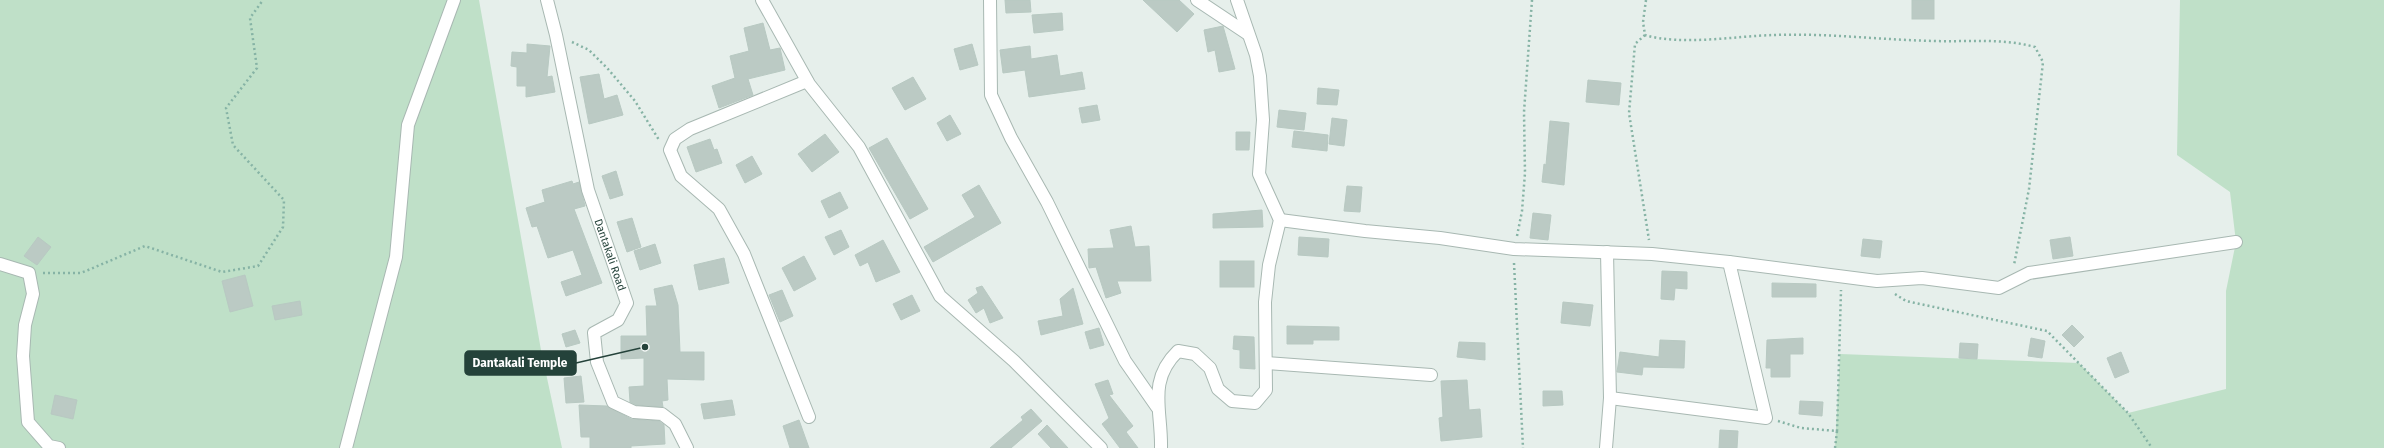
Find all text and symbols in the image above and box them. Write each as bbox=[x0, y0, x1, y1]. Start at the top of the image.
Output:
street label: Dantakali Road bbox=[592, 217, 629, 293]
callout: Dantakali Temple bbox=[465, 351, 576, 375]
text: Dantakali Temple bbox=[473, 356, 568, 370]

